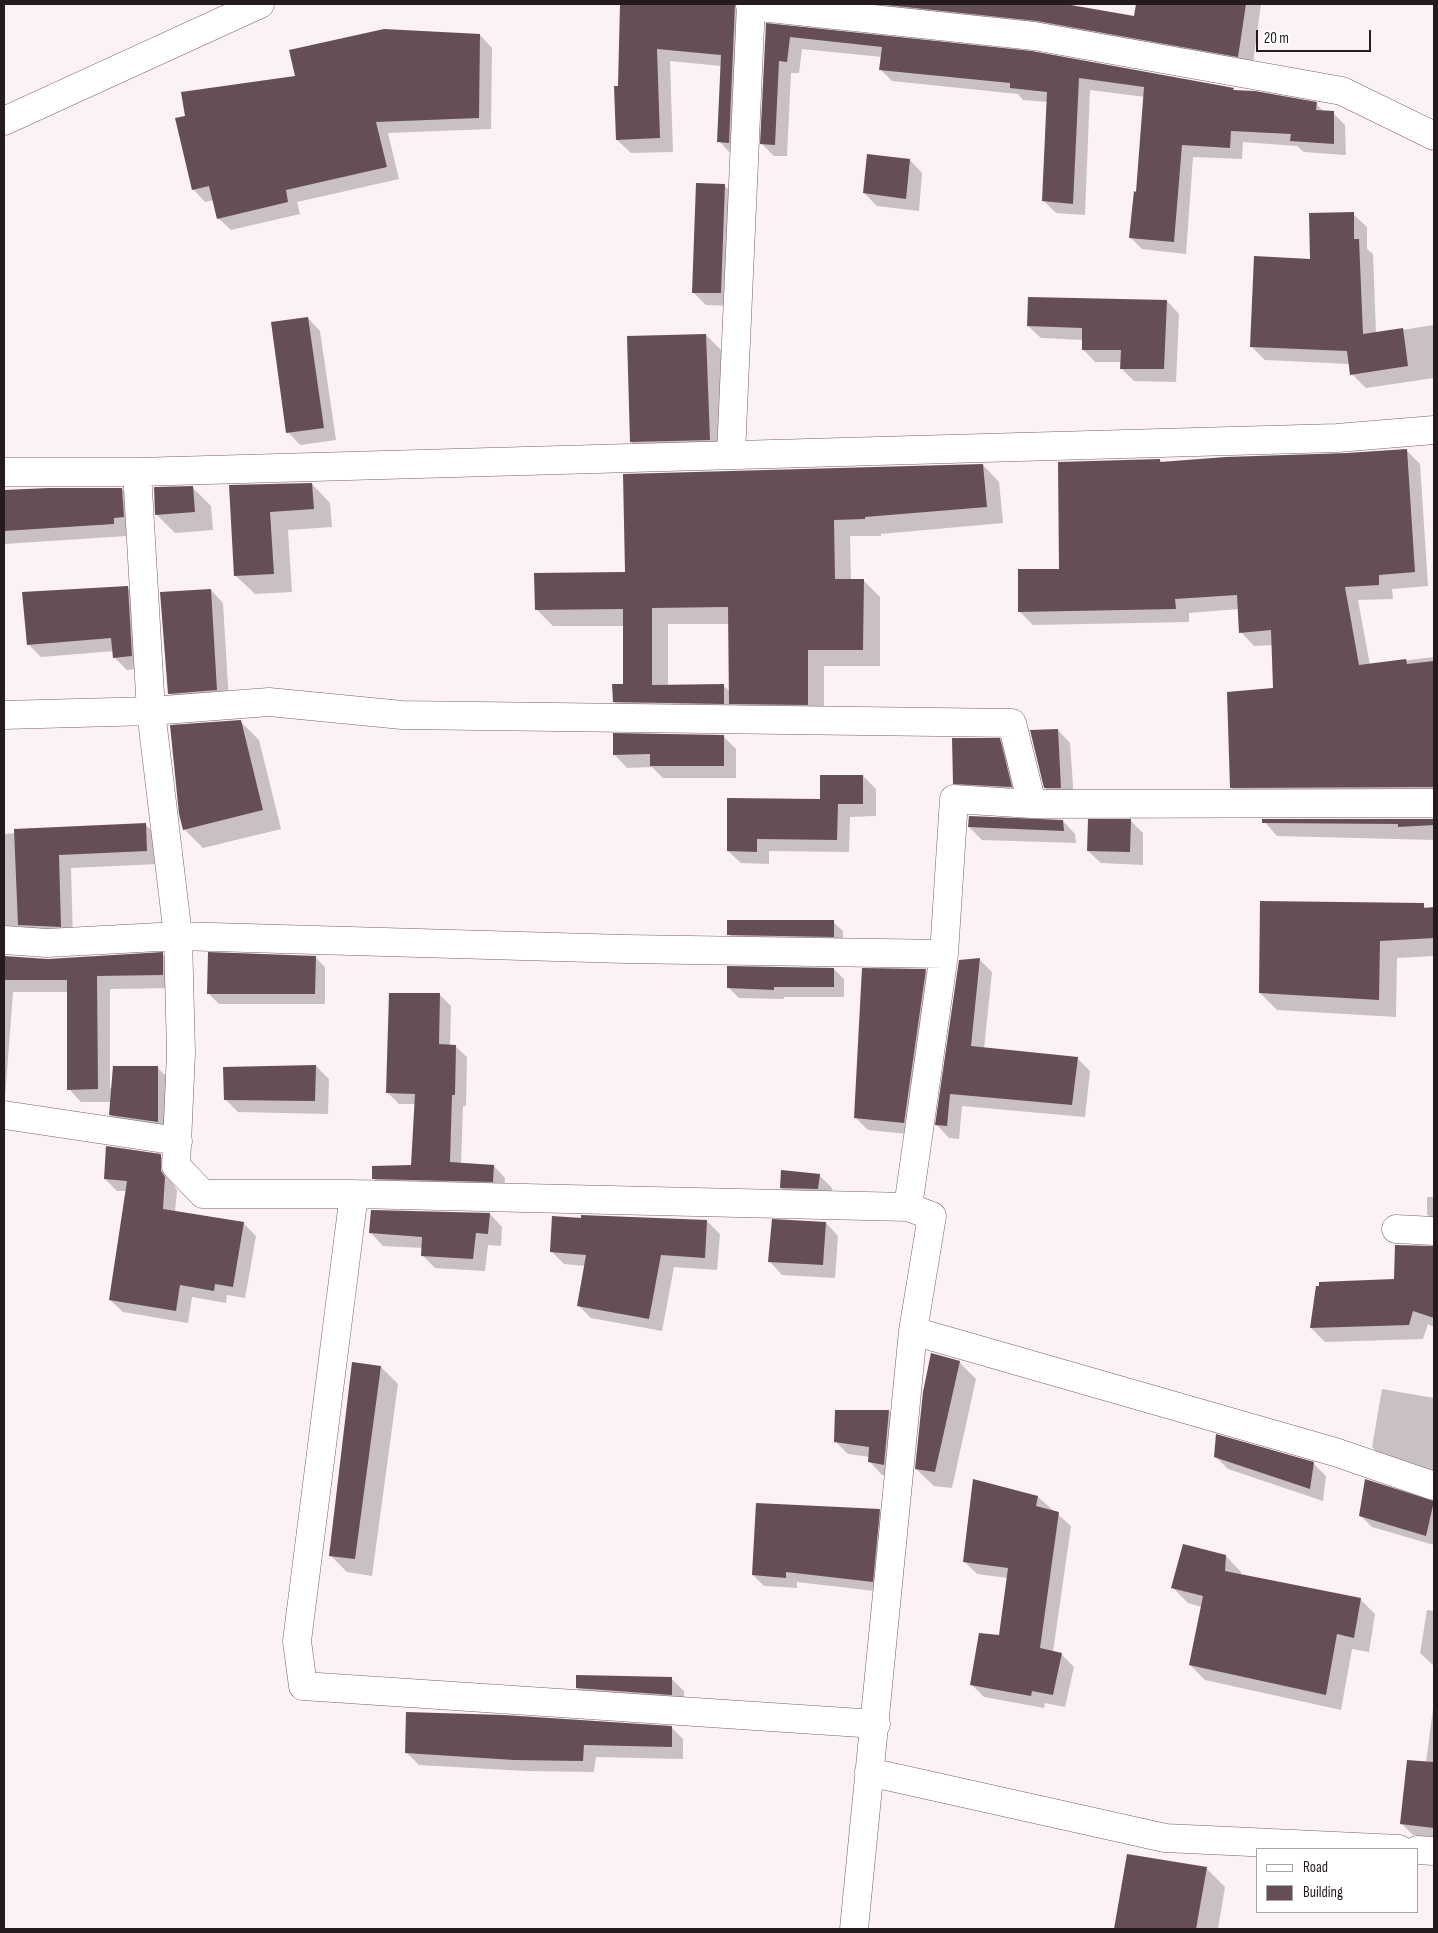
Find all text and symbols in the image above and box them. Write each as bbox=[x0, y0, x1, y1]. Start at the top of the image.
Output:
scale bar bbox=[1258, 20, 1373, 52]
text: 20 m bbox=[1264, 29, 1289, 48]
legend bbox=[1256, 1848, 1418, 1913]
text: Road bbox=[1303, 1858, 1328, 1877]
text: Building bbox=[1303, 1883, 1343, 1902]

